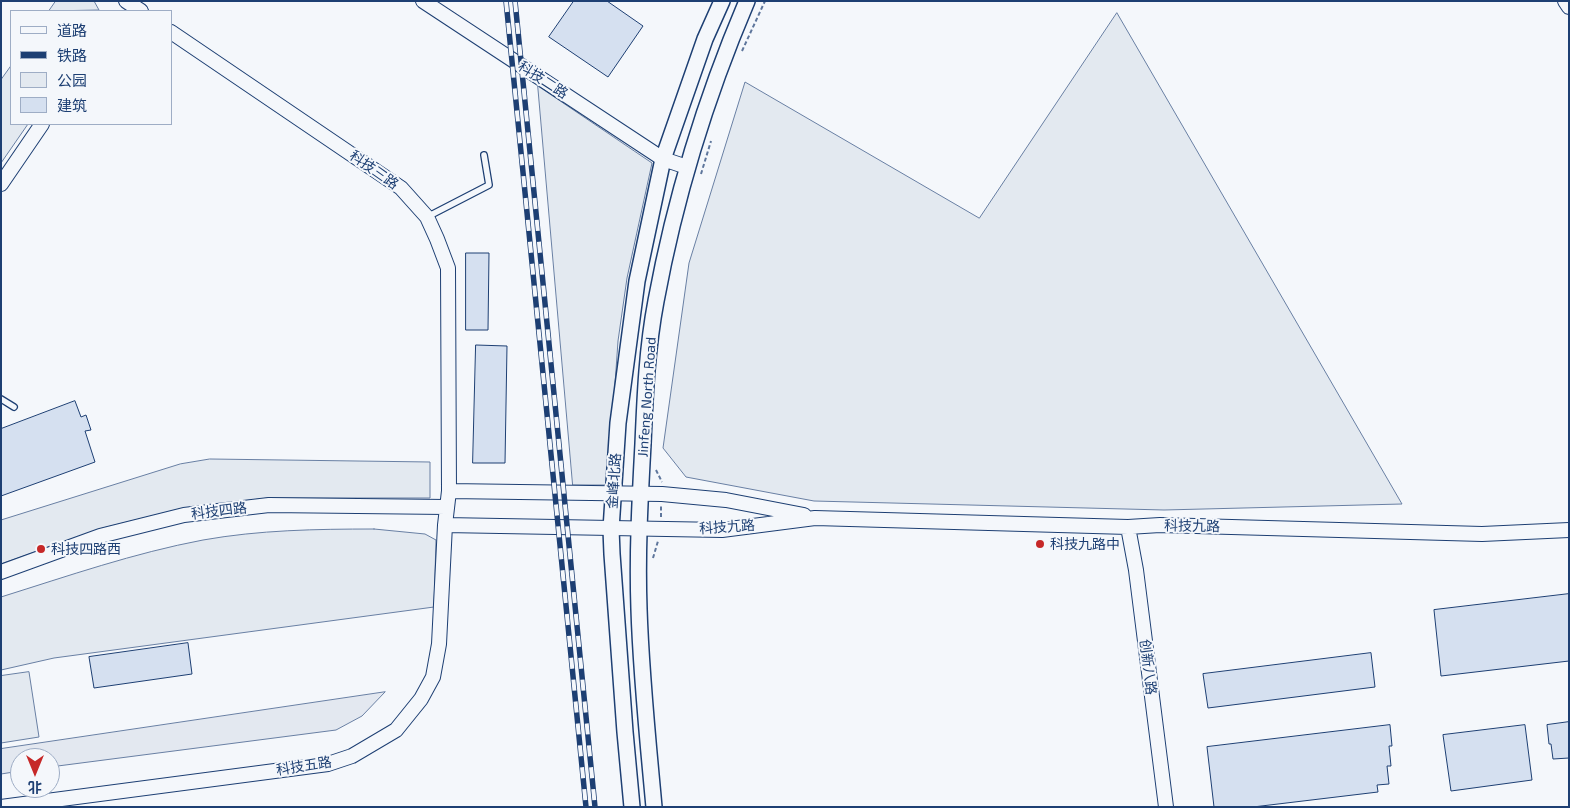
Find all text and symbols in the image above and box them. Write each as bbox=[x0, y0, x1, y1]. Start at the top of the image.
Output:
legend bbox=[10, 10, 172, 125]
text: 道路 bbox=[57, 21, 87, 39]
text: 铁路 bbox=[57, 46, 87, 64]
street label: 科技二路 bbox=[515, 58, 571, 102]
text: 公园 bbox=[57, 71, 87, 89]
text: 建筑 bbox=[57, 96, 87, 114]
street label: 科技三路 bbox=[346, 147, 402, 193]
street label: Jinfeng North Road bbox=[634, 336, 660, 458]
street label: 金峰北路 bbox=[604, 452, 624, 510]
street label: 科技四路 bbox=[190, 499, 248, 523]
street label: 科技九路 bbox=[698, 517, 756, 537]
street label: 科技九路 bbox=[1164, 517, 1220, 535]
place label: 科技九路中 bbox=[1050, 536, 1120, 552]
marker: 科技九路中 bbox=[1034, 538, 1046, 550]
place label: 科技四路西 bbox=[51, 541, 121, 557]
marker: 科技四路西 bbox=[35, 543, 47, 555]
street label: 创新八路 bbox=[1136, 638, 1160, 696]
north arrow bbox=[10, 748, 60, 798]
street label: 科技五路 bbox=[275, 753, 333, 779]
text: 北 bbox=[28, 779, 42, 796]

